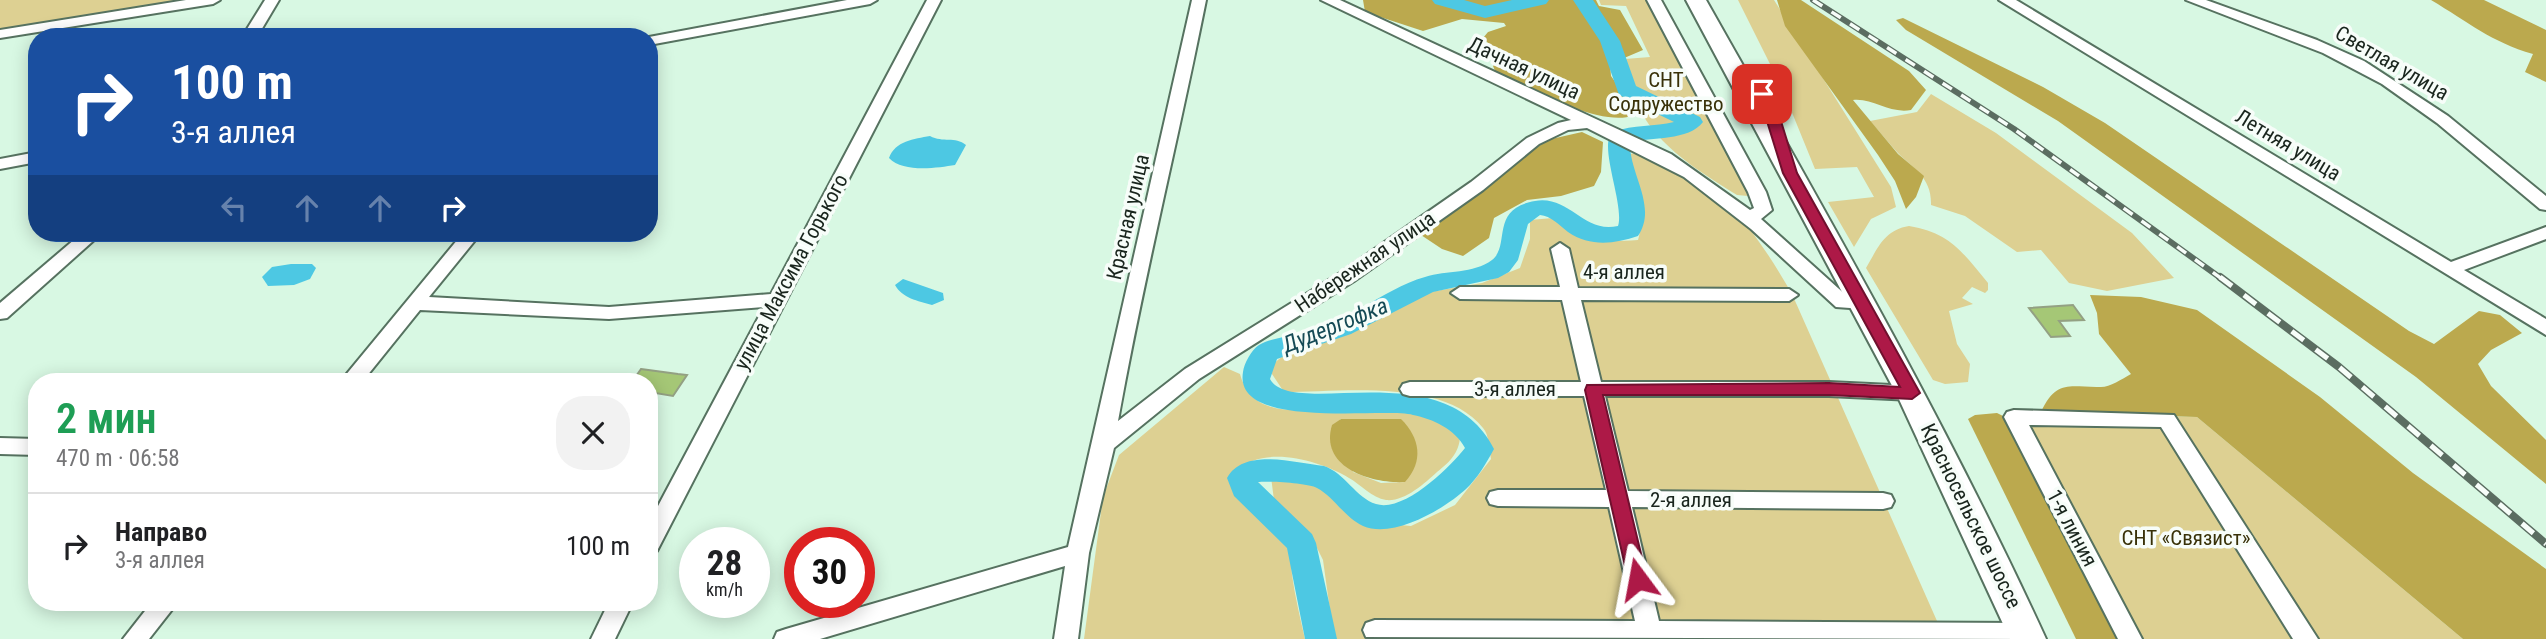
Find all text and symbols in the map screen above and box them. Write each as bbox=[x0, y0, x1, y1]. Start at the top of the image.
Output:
street label: Светлая улица bbox=[2331, 21, 2453, 105]
street label: Дачная улица bbox=[1464, 32, 1584, 104]
text: 100 m bbox=[171, 54, 293, 111]
icon: right bbox=[56, 56, 147, 147]
pin bbox=[1732, 64, 1792, 124]
park label: СНТ Содружество bbox=[1608, 68, 1724, 116]
icon: arrive bbox=[1743, 75, 1781, 113]
street label: Летняя улица bbox=[2231, 104, 2345, 186]
text: 3-я аллея bbox=[171, 113, 296, 151]
street label: Красная улица bbox=[1102, 152, 1154, 282]
street label: улица Максима Горького bbox=[729, 170, 853, 374]
icon: left bbox=[215, 189, 253, 227]
icon: ahead bbox=[288, 189, 326, 227]
icon: ahead bbox=[361, 189, 399, 227]
icon: right bbox=[434, 189, 472, 227]
street label: Набережная улица bbox=[1290, 206, 1440, 318]
street label: 4-я аллея bbox=[1583, 260, 1665, 284]
water label: Дудергофка bbox=[1277, 292, 1392, 360]
street label: 3-я аллея bbox=[1474, 377, 1556, 401]
text: 2 мин bbox=[56, 394, 157, 443]
button: close bbox=[556, 396, 630, 470]
street label: Красносельское шоссе bbox=[1916, 420, 2026, 612]
text: 470 m · 06:58 bbox=[56, 445, 180, 472]
street label: 1-я линия bbox=[2042, 486, 2102, 570]
street label: 2-я аллея bbox=[1650, 488, 1732, 512]
text: Направо bbox=[115, 517, 207, 547]
park label: СНТ «Связист» bbox=[2122, 526, 2251, 550]
icon: right bbox=[56, 527, 94, 565]
speed limit sign: 30 bbox=[784, 527, 875, 618]
text: 100 m bbox=[566, 531, 630, 561]
position arrow bbox=[1601, 542, 1675, 616]
text: 28 bbox=[707, 543, 742, 584]
text: 3-я аллея bbox=[115, 547, 205, 574]
text: km/h bbox=[706, 579, 743, 600]

